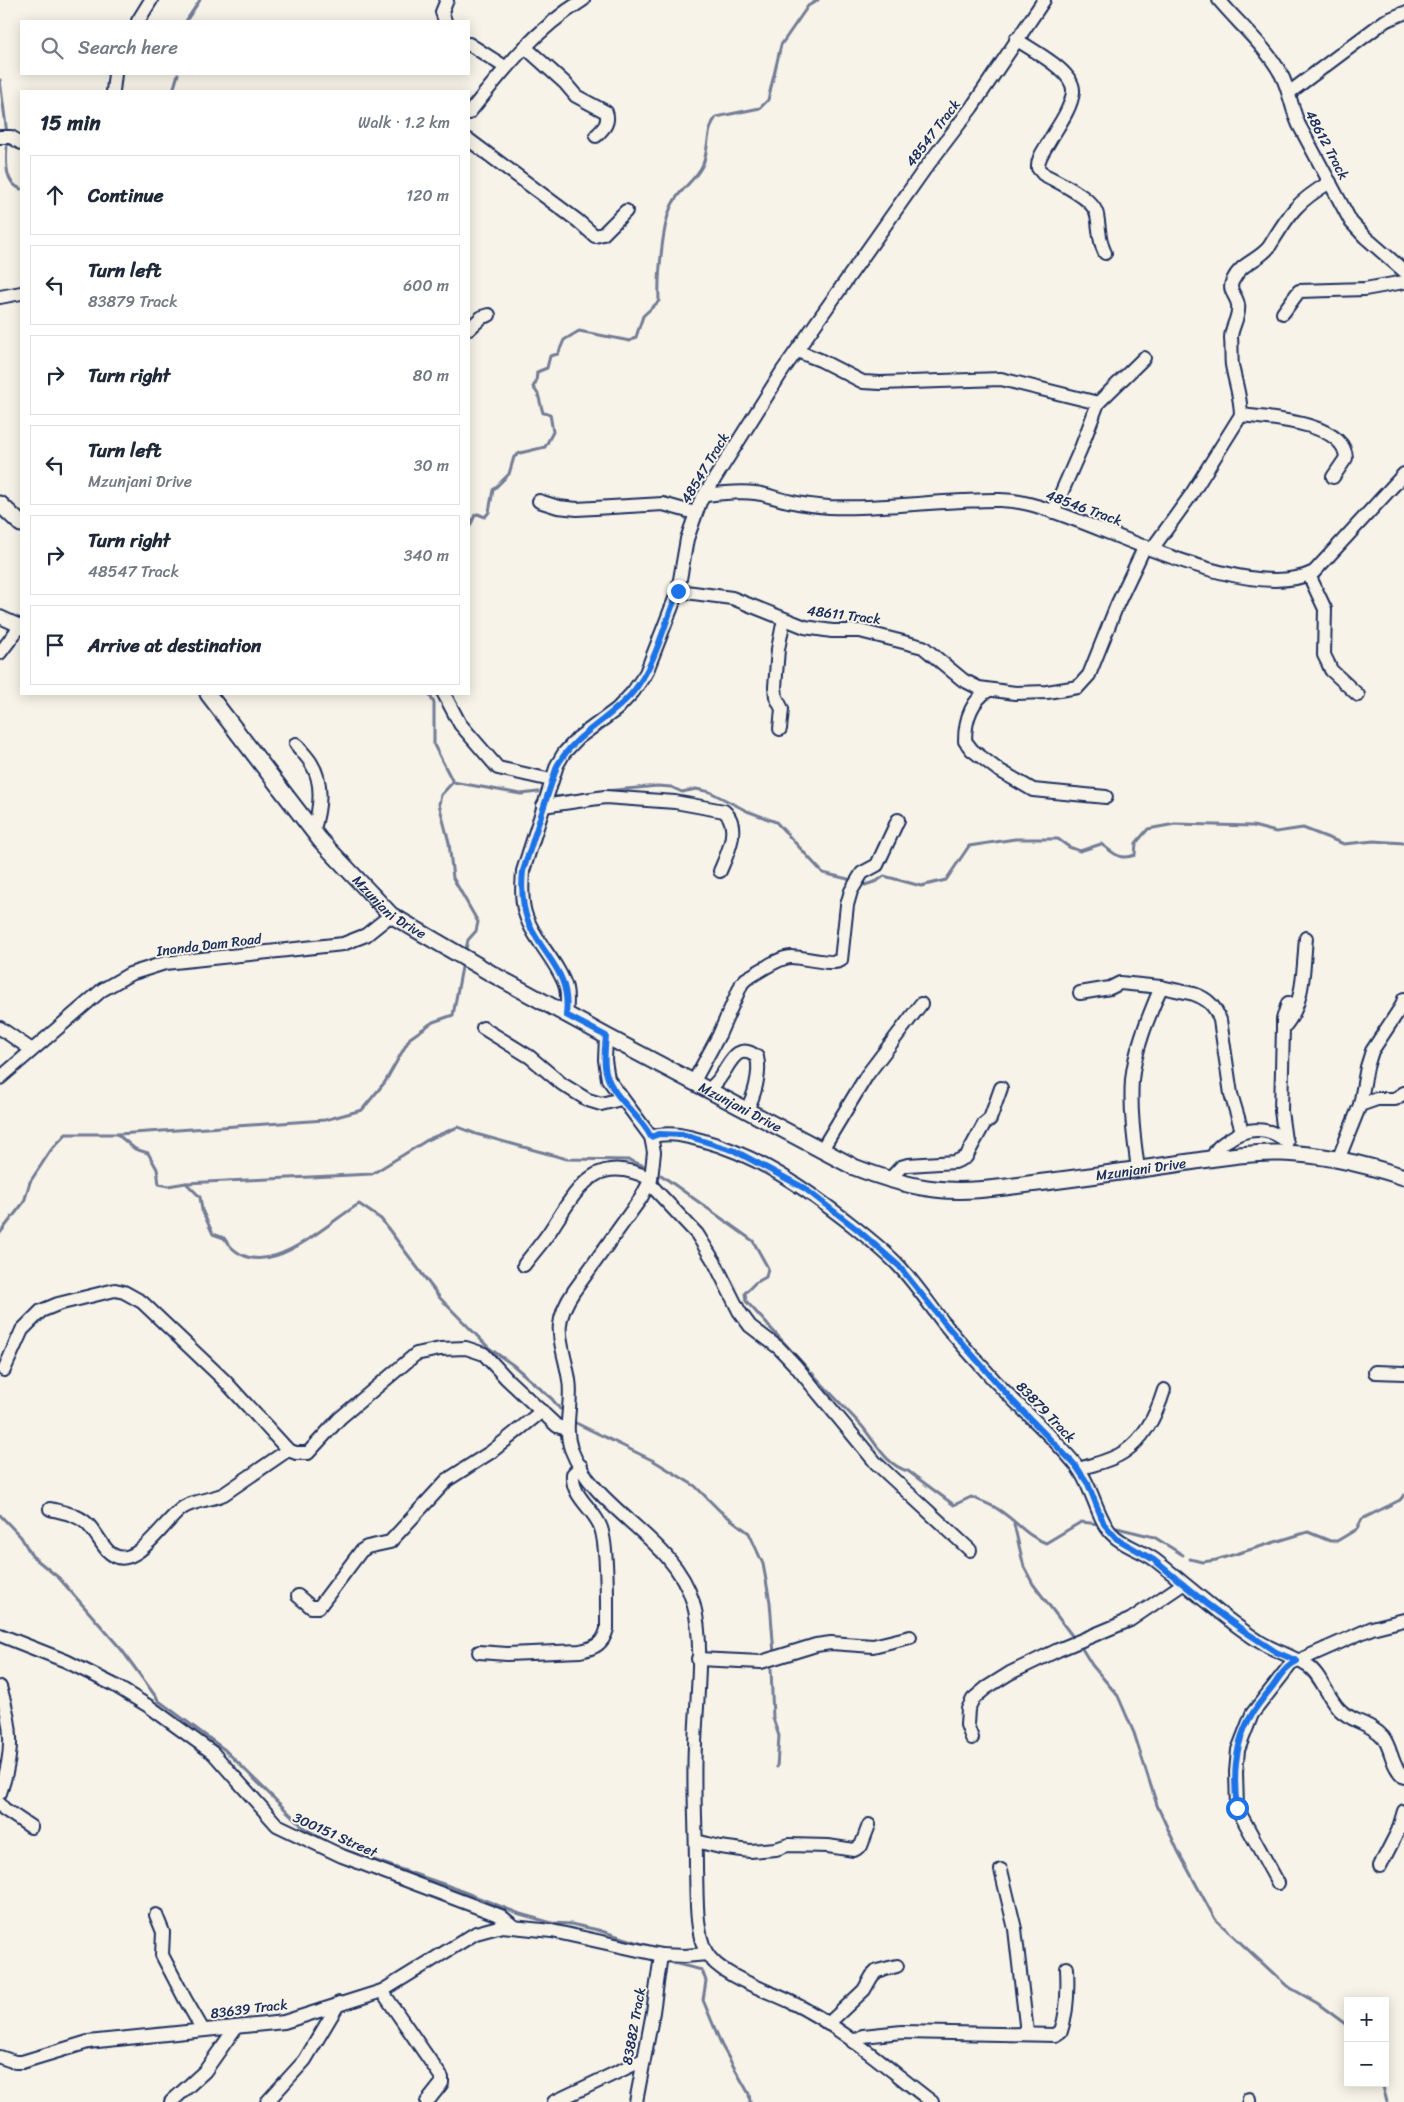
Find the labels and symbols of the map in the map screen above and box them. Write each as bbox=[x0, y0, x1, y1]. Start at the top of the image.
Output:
street label: 48547 Track bbox=[899, 94, 967, 172]
street label: 48612 Track bbox=[1298, 105, 1356, 185]
street label: 48547 Track bbox=[674, 427, 736, 509]
street label: 48546 Track bbox=[1042, 483, 1126, 533]
route end bbox=[667, 580, 690, 603]
street label: 48611 Track bbox=[805, 598, 883, 632]
street label: Mzunjani Drive bbox=[346, 869, 431, 946]
street label: Inanda Dam Road bbox=[154, 926, 264, 964]
street label: Mzunjani Drive bbox=[694, 1075, 786, 1139]
street label: Mzunjani Drive bbox=[1094, 1150, 1188, 1188]
street label: 83879 Track bbox=[1010, 1375, 1082, 1449]
route start bbox=[1226, 1797, 1249, 1820]
street label: 300151 Street bbox=[289, 1805, 383, 1865]
street label: 83882 Track bbox=[615, 1985, 653, 2067]
street label: 83639 Track bbox=[209, 1992, 289, 2026]

